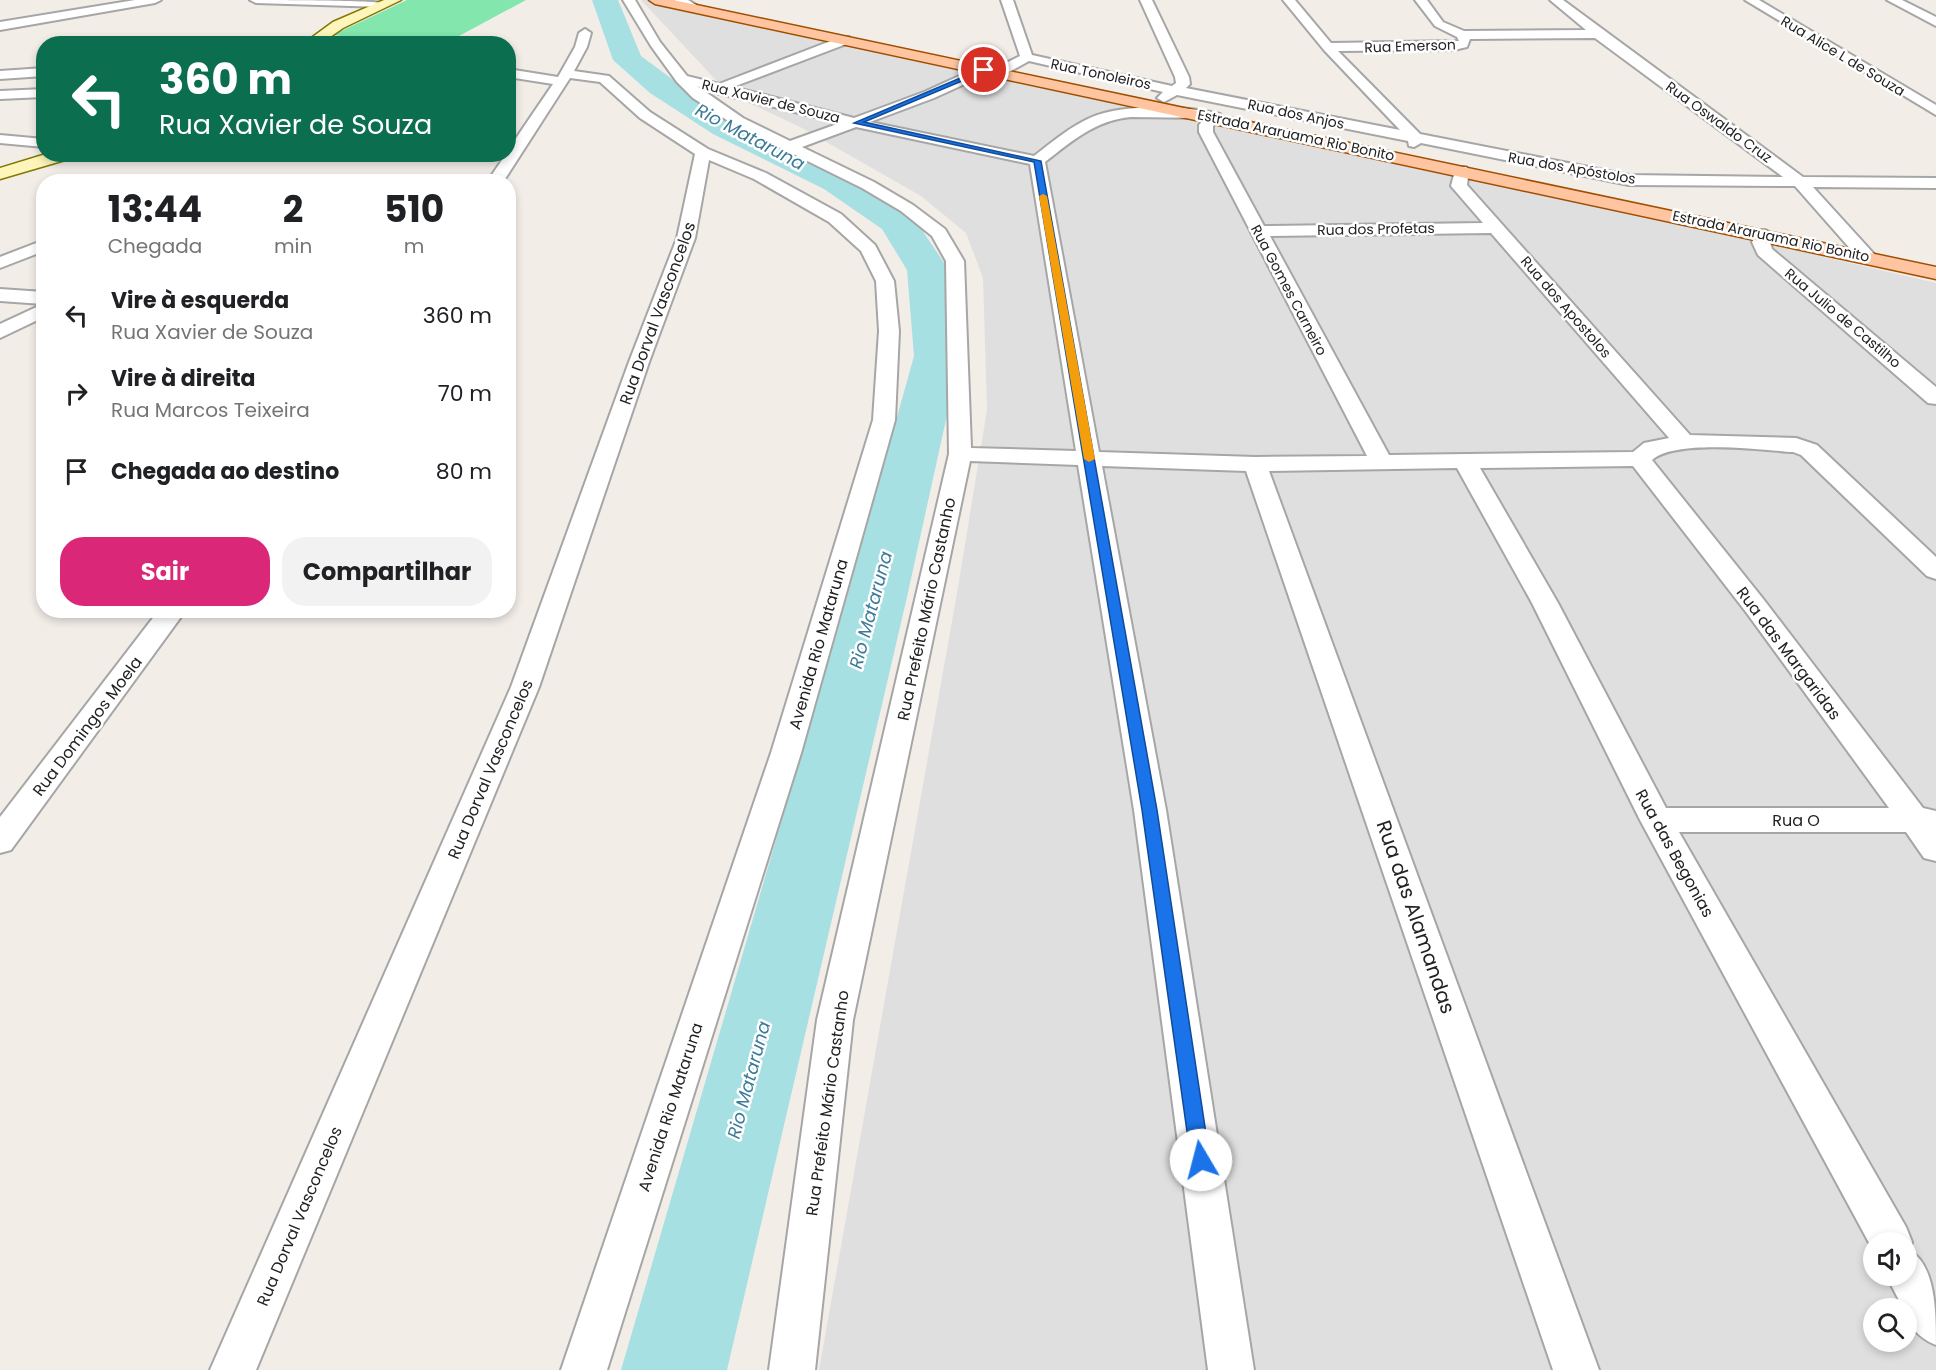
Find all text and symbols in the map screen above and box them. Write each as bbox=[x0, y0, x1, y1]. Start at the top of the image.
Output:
street label: Rua Alice L de Souza bbox=[1777, 11, 1909, 101]
street label: Rua Emerson bbox=[1364, 34, 1456, 58]
pin bbox=[958, 44, 1009, 95]
text: 360 m bbox=[159, 50, 292, 109]
icon: arrive bbox=[967, 53, 1000, 86]
street label: Rua Tonoleiros bbox=[1049, 54, 1153, 94]
icon: left bbox=[60, 60, 138, 138]
street label: Rua Xavier de Souza bbox=[700, 74, 842, 128]
street label: Rua Oswaldo Cruz bbox=[1662, 77, 1776, 167]
street label: Rua dos Anjos bbox=[1246, 94, 1346, 134]
water label: Rio Mataruna bbox=[691, 97, 809, 176]
street label: Estrada Araruama Rio Bonito bbox=[1196, 104, 1396, 166]
text: Rua Xavier de Souza bbox=[159, 106, 432, 143]
street label: Rua dos Apóstolos bbox=[1507, 147, 1637, 189]
text: 13:44 bbox=[108, 184, 202, 235]
text: 2 bbox=[283, 184, 303, 235]
text: 510 bbox=[384, 184, 444, 235]
street label: Estrada Araruama Rio Bonito bbox=[1671, 205, 1871, 267]
street label: Rua dos Profetas bbox=[1317, 218, 1435, 240]
street label: Rua Dorval Vasconcelos bbox=[614, 219, 701, 408]
street label: Rua Gomes Carneiro bbox=[1246, 221, 1332, 359]
text: Chegada bbox=[108, 232, 202, 260]
text: min bbox=[274, 232, 312, 260]
text: m bbox=[404, 232, 424, 260]
street label: Rua dos Apostolos bbox=[1516, 252, 1616, 362]
street label: Rua Julio de Castilho bbox=[1781, 263, 1905, 373]
text: Vire à esquerda bbox=[111, 285, 289, 316]
icon: left bbox=[60, 299, 93, 332]
text: 360 m bbox=[423, 300, 492, 331]
text: Rua Xavier de Souza bbox=[111, 318, 313, 346]
text: Vire à direita bbox=[111, 363, 256, 394]
icon: right bbox=[60, 377, 93, 410]
text: 70 m bbox=[438, 378, 492, 409]
text: Rua Marcos Teixeira bbox=[111, 396, 310, 424]
icon: arrive bbox=[60, 455, 93, 488]
text: Chegada ao destino bbox=[111, 456, 339, 487]
text: 80 m bbox=[436, 456, 492, 487]
street label: Rua Prefeito Mário Castanho bbox=[892, 495, 961, 723]
button: Sair bbox=[60, 537, 270, 606]
button: Compartilhar bbox=[282, 537, 492, 606]
water label: Rio Mataruna bbox=[843, 548, 898, 671]
street label: Avenida Rio Mataruna bbox=[783, 556, 854, 732]
street label: Rua das Margaridas bbox=[1731, 582, 1846, 725]
street label: Rua Domingos Moela bbox=[27, 652, 148, 801]
street label: Rua Dorval Vasconcelos bbox=[442, 676, 539, 862]
street label: Rua das Begonias bbox=[1630, 785, 1719, 922]
street label: Rua O bbox=[1772, 809, 1820, 832]
street label: Rua das Alamandas bbox=[1370, 816, 1462, 1018]
street label: Rua Prefeito Mário Castanho bbox=[800, 989, 855, 1217]
water label: Rio Mataruna bbox=[721, 1018, 776, 1141]
street label: Avenida Rio Mataruna bbox=[632, 1020, 709, 1195]
street label: Rua Dorval Vasconcelos bbox=[251, 1123, 348, 1309]
position arrow bbox=[1169, 1128, 1233, 1192]
map controls bbox=[1863, 1232, 1917, 1352]
button: sound bbox=[1863, 1232, 1917, 1286]
button: search bbox=[1863, 1298, 1917, 1352]

